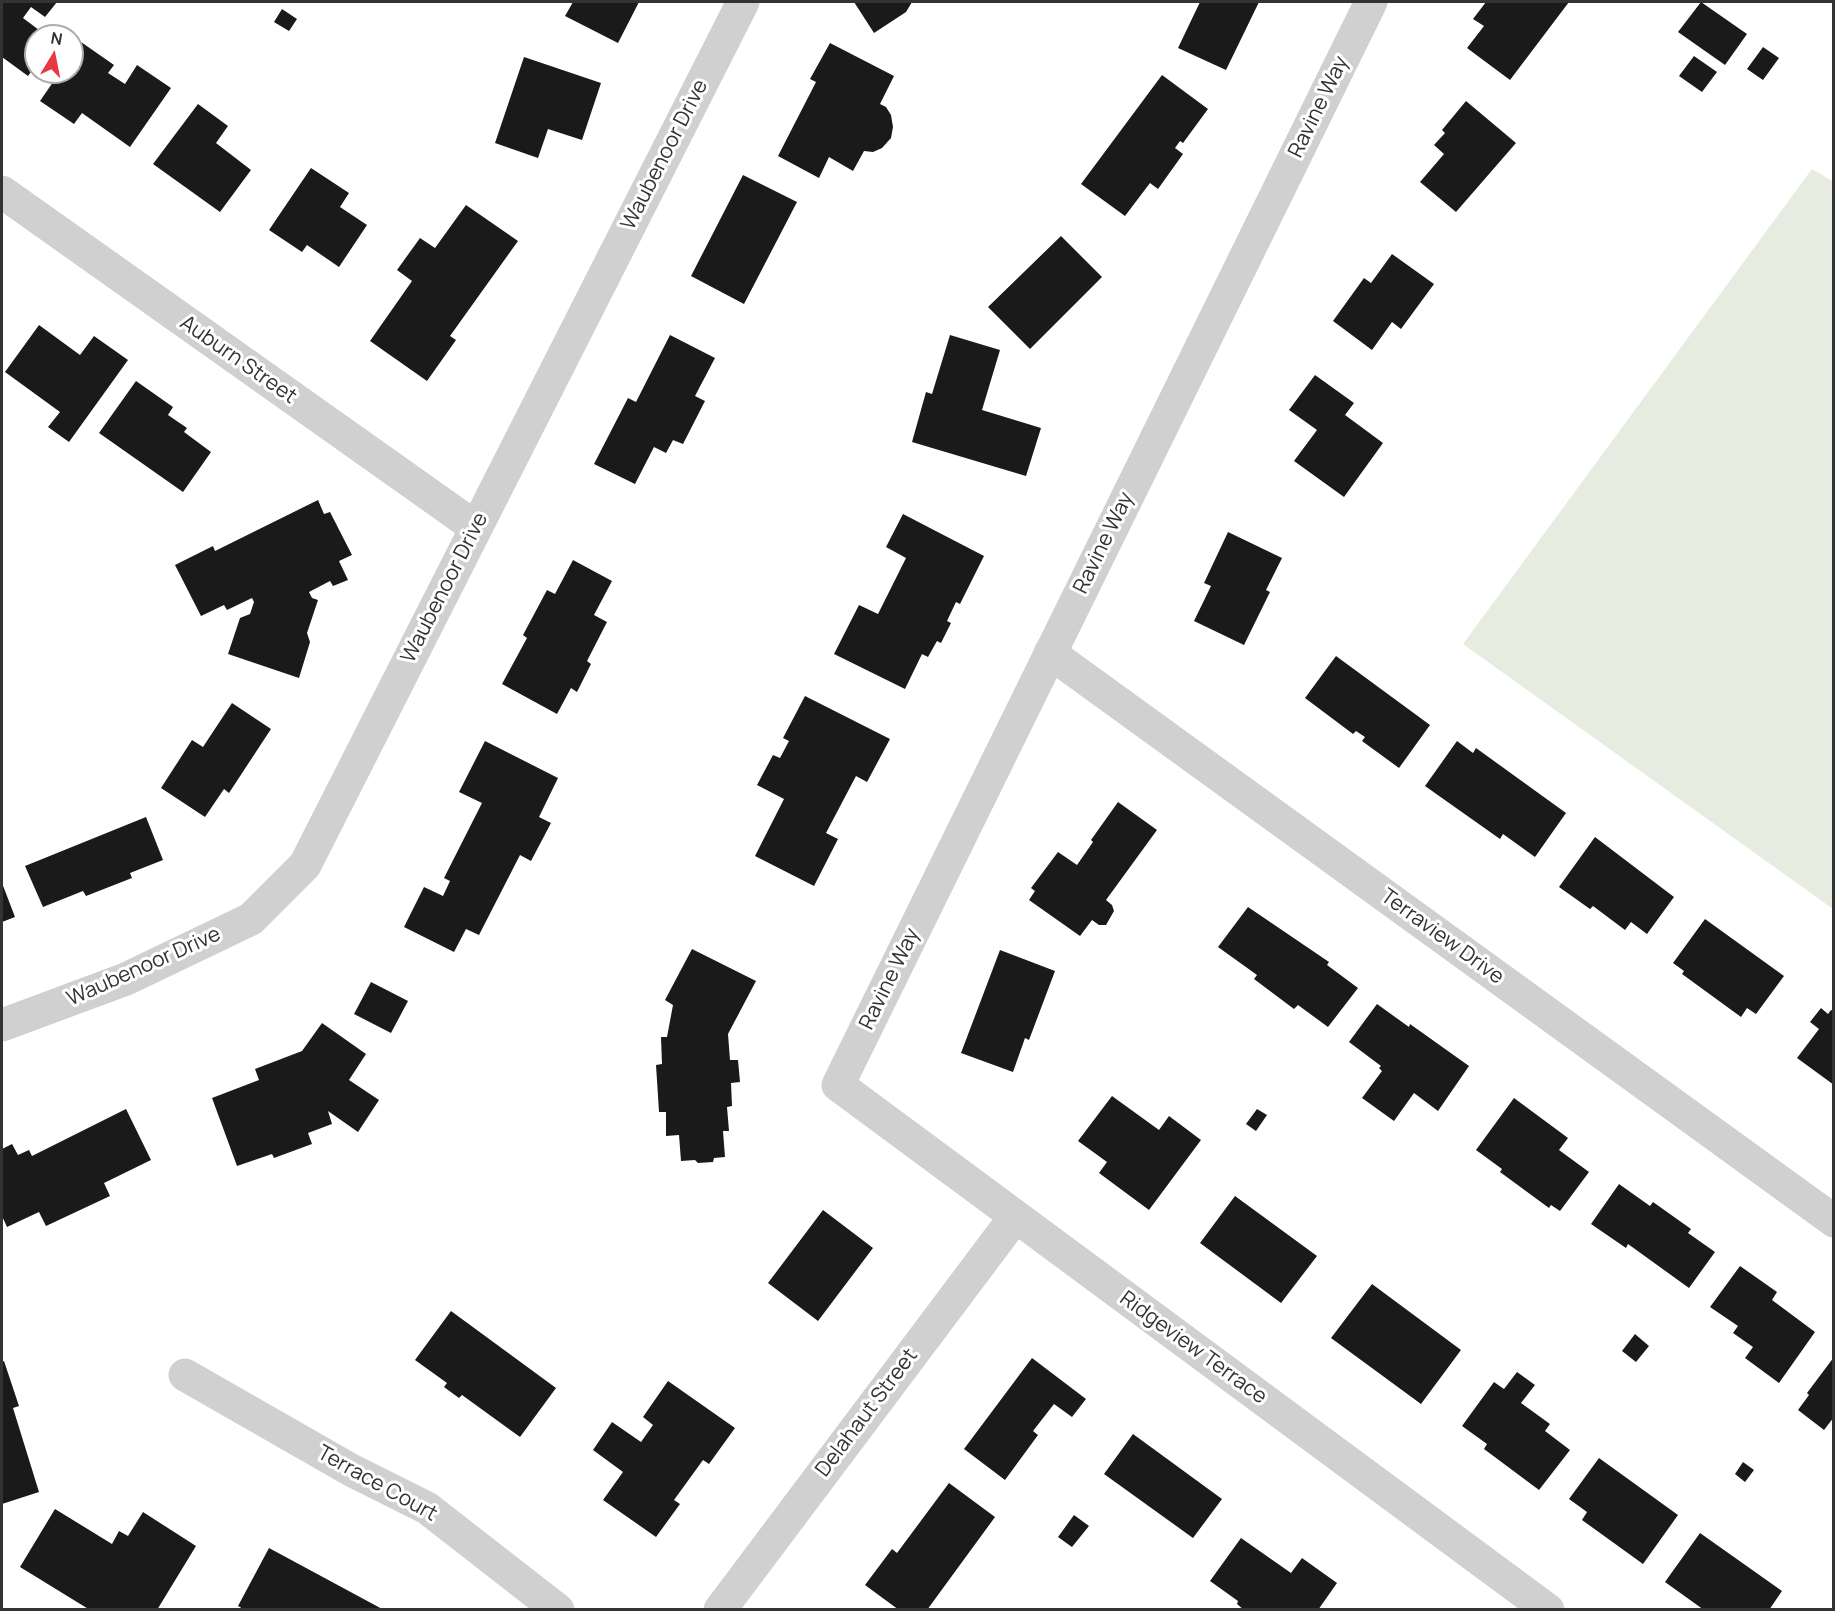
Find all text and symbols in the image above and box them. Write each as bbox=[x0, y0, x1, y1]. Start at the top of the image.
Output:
north arrow bbox=[24, 24, 84, 84]
text: N bbox=[49, 26, 64, 50]
street label: Ravine Way bbox=[1284, 52, 1354, 162]
street label: Waubenoor Drive bbox=[616, 76, 714, 234]
street label: Auburn Street bbox=[175, 311, 301, 409]
street label: Ravine Way bbox=[1069, 488, 1139, 598]
street label: Waubenoor Drive bbox=[396, 509, 494, 667]
street label: Terraview Drive bbox=[1376, 884, 1508, 990]
street label: Waubenoor Drive bbox=[63, 922, 225, 1012]
street label: Ravine Way bbox=[855, 924, 925, 1034]
street label: Ridgeview Terrace bbox=[1115, 1286, 1271, 1410]
street label: Delahaut Street bbox=[811, 1344, 923, 1482]
street label: Terrace Court bbox=[313, 1441, 441, 1527]

